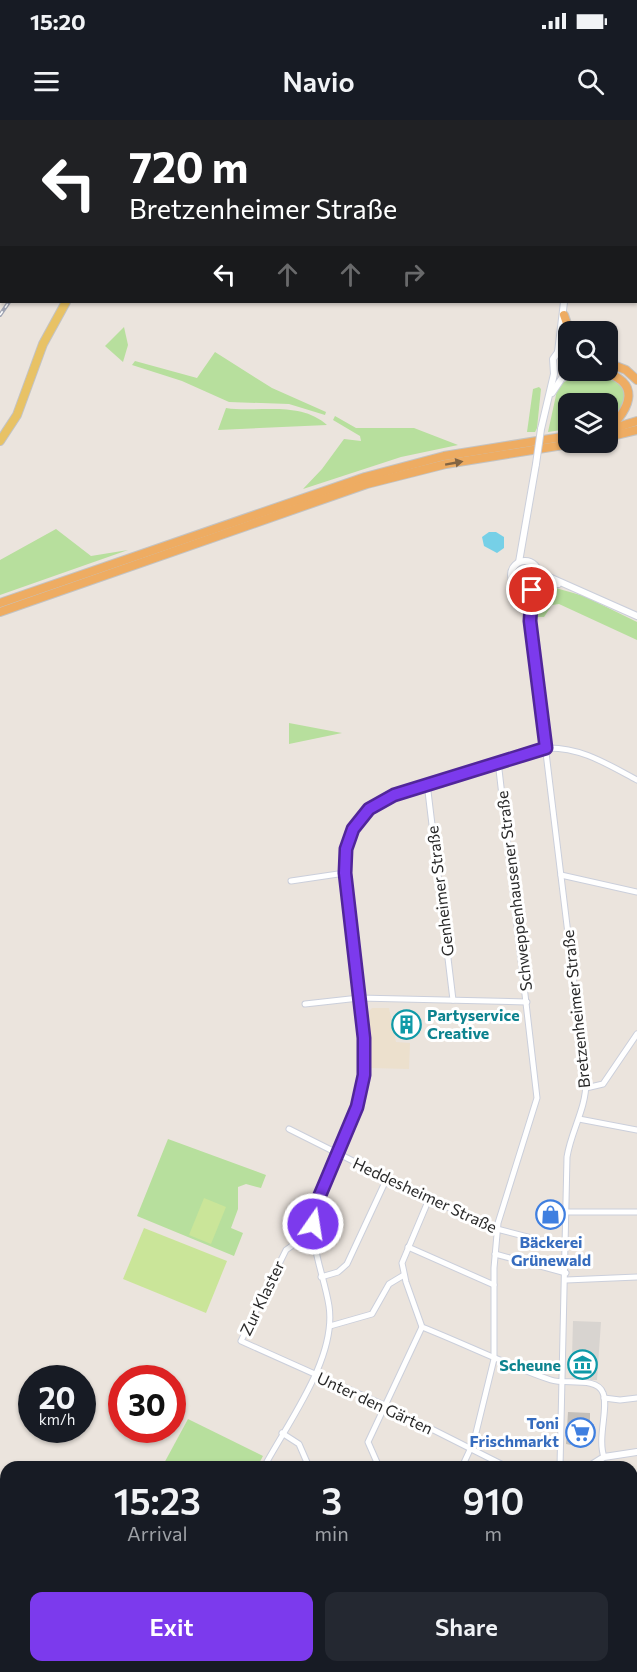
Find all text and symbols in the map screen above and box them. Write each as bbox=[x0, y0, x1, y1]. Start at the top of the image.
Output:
text: 15:20 bbox=[30, 8, 86, 35]
icon: menu bbox=[30, 65, 63, 98]
text: Navio bbox=[282, 65, 355, 98]
icon: search bbox=[574, 65, 607, 98]
text: 720 m bbox=[129, 140, 248, 192]
icon: left bbox=[30, 144, 108, 222]
text: Bretzenheimer Straße bbox=[129, 192, 397, 225]
icon: left bbox=[208, 258, 241, 291]
icon: ahead bbox=[271, 258, 304, 291]
icon: ahead bbox=[334, 258, 367, 291]
icon: right bbox=[397, 258, 430, 291]
map controls bbox=[558, 321, 618, 453]
button: search bbox=[558, 321, 618, 381]
button: layers bbox=[558, 393, 618, 453]
one-way arrow bbox=[445, 458, 464, 467]
pin bbox=[506, 564, 557, 615]
icon: arrive bbox=[515, 573, 548, 606]
street label: Schweppenhausener Straße bbox=[492, 790, 535, 992]
street label: Genheimer Straße bbox=[422, 825, 457, 957]
street label: Bretzenheimer Straße bbox=[558, 929, 593, 1089]
place label: Partyservice Creative bbox=[427, 1005, 520, 1042]
building icon: Partyservice Creative bbox=[390, 1008, 422, 1040]
street label: Heddesheimer Straße bbox=[350, 1153, 500, 1236]
position arrow bbox=[281, 1192, 345, 1256]
shop icon: Bäckerei Grünewald bbox=[535, 1198, 567, 1230]
place label: Bäckerei Grünewald bbox=[511, 1232, 591, 1269]
street label: Zur Klaster bbox=[235, 1257, 288, 1338]
museum icon: Scheune bbox=[566, 1349, 598, 1381]
place label: Scheune bbox=[499, 1355, 561, 1374]
speed limit sign: 30 bbox=[108, 1365, 186, 1443]
street label: Unter den Gärten bbox=[314, 1367, 436, 1438]
text: 20 bbox=[39, 1378, 75, 1415]
text: km/h bbox=[39, 1410, 75, 1428]
place label: Toni Frischmarkt bbox=[469, 1413, 559, 1450]
supermarket icon: Toni Frischmarkt bbox=[564, 1416, 596, 1448]
text: 15:23 bbox=[114, 1478, 201, 1522]
text: 3 bbox=[321, 1478, 342, 1522]
text: 910 bbox=[462, 1478, 524, 1522]
text: Arrival bbox=[127, 1521, 188, 1545]
text: min bbox=[315, 1521, 349, 1545]
text: m bbox=[485, 1521, 502, 1545]
button: Exit bbox=[30, 1592, 313, 1661]
button: Share bbox=[325, 1592, 608, 1661]

